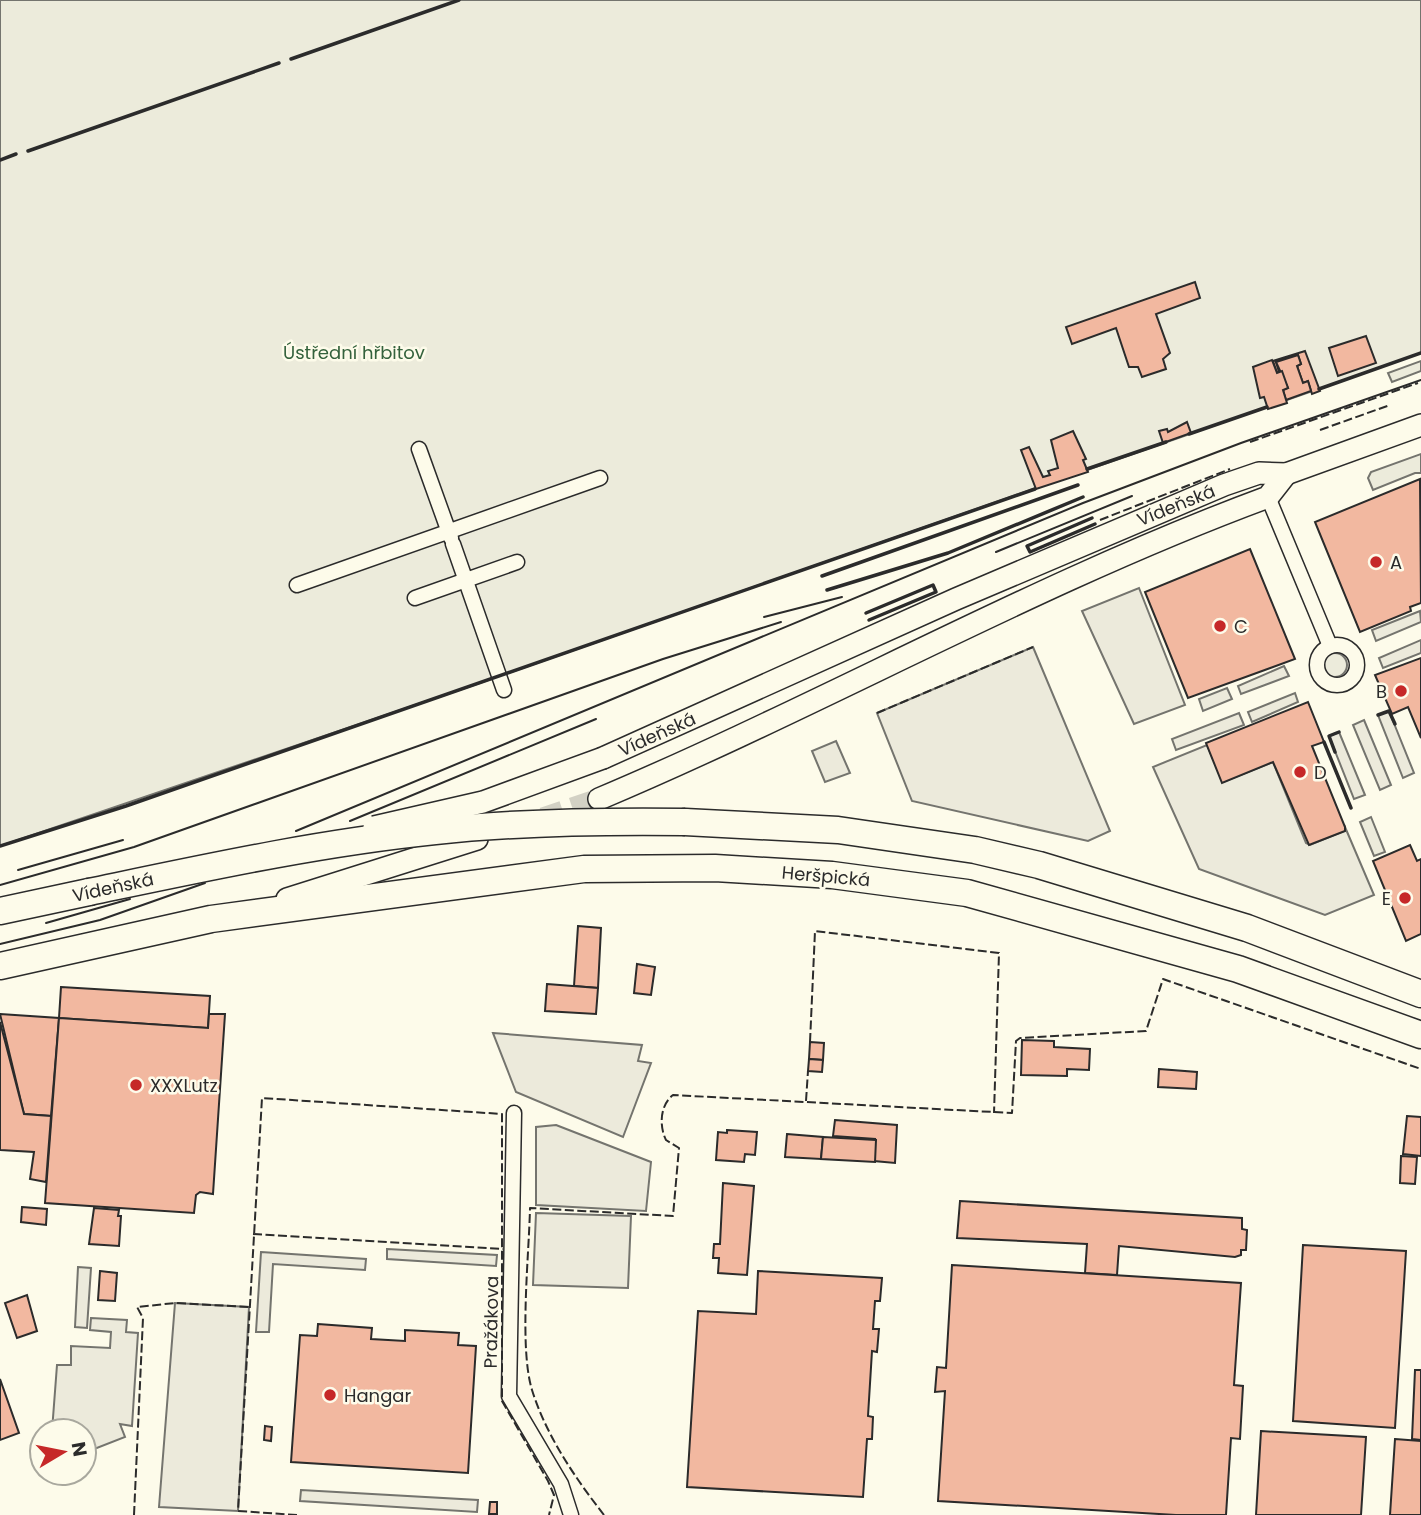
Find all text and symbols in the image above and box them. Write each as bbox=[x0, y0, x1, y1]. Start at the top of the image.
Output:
park label: Ústřední hřbitov bbox=[283, 340, 425, 365]
street label: Vídeňská bbox=[1133, 478, 1219, 532]
place label: A bbox=[1390, 550, 1402, 575]
marker: A bbox=[1368, 554, 1384, 570]
place label: C bbox=[1234, 614, 1248, 639]
marker: C bbox=[1212, 618, 1228, 634]
place label: B bbox=[1376, 679, 1387, 704]
marker: B bbox=[1393, 683, 1409, 699]
street label: Vídeňská bbox=[614, 706, 700, 762]
place label: D bbox=[1314, 760, 1327, 785]
marker: D bbox=[1292, 764, 1308, 780]
street label: Heršpická bbox=[781, 860, 871, 892]
street label: Vídeňská bbox=[70, 866, 156, 908]
place label: E bbox=[1382, 886, 1391, 911]
marker: E bbox=[1397, 890, 1413, 906]
place label: XXXLutz bbox=[150, 1073, 218, 1098]
marker: XXXLutz bbox=[128, 1077, 144, 1093]
street label: Pražákova bbox=[478, 1275, 504, 1369]
place label: Hangar bbox=[344, 1383, 411, 1408]
marker: Hangar bbox=[322, 1387, 338, 1403]
north arrow bbox=[28, 1417, 98, 1487]
text: N bbox=[65, 1440, 94, 1459]

